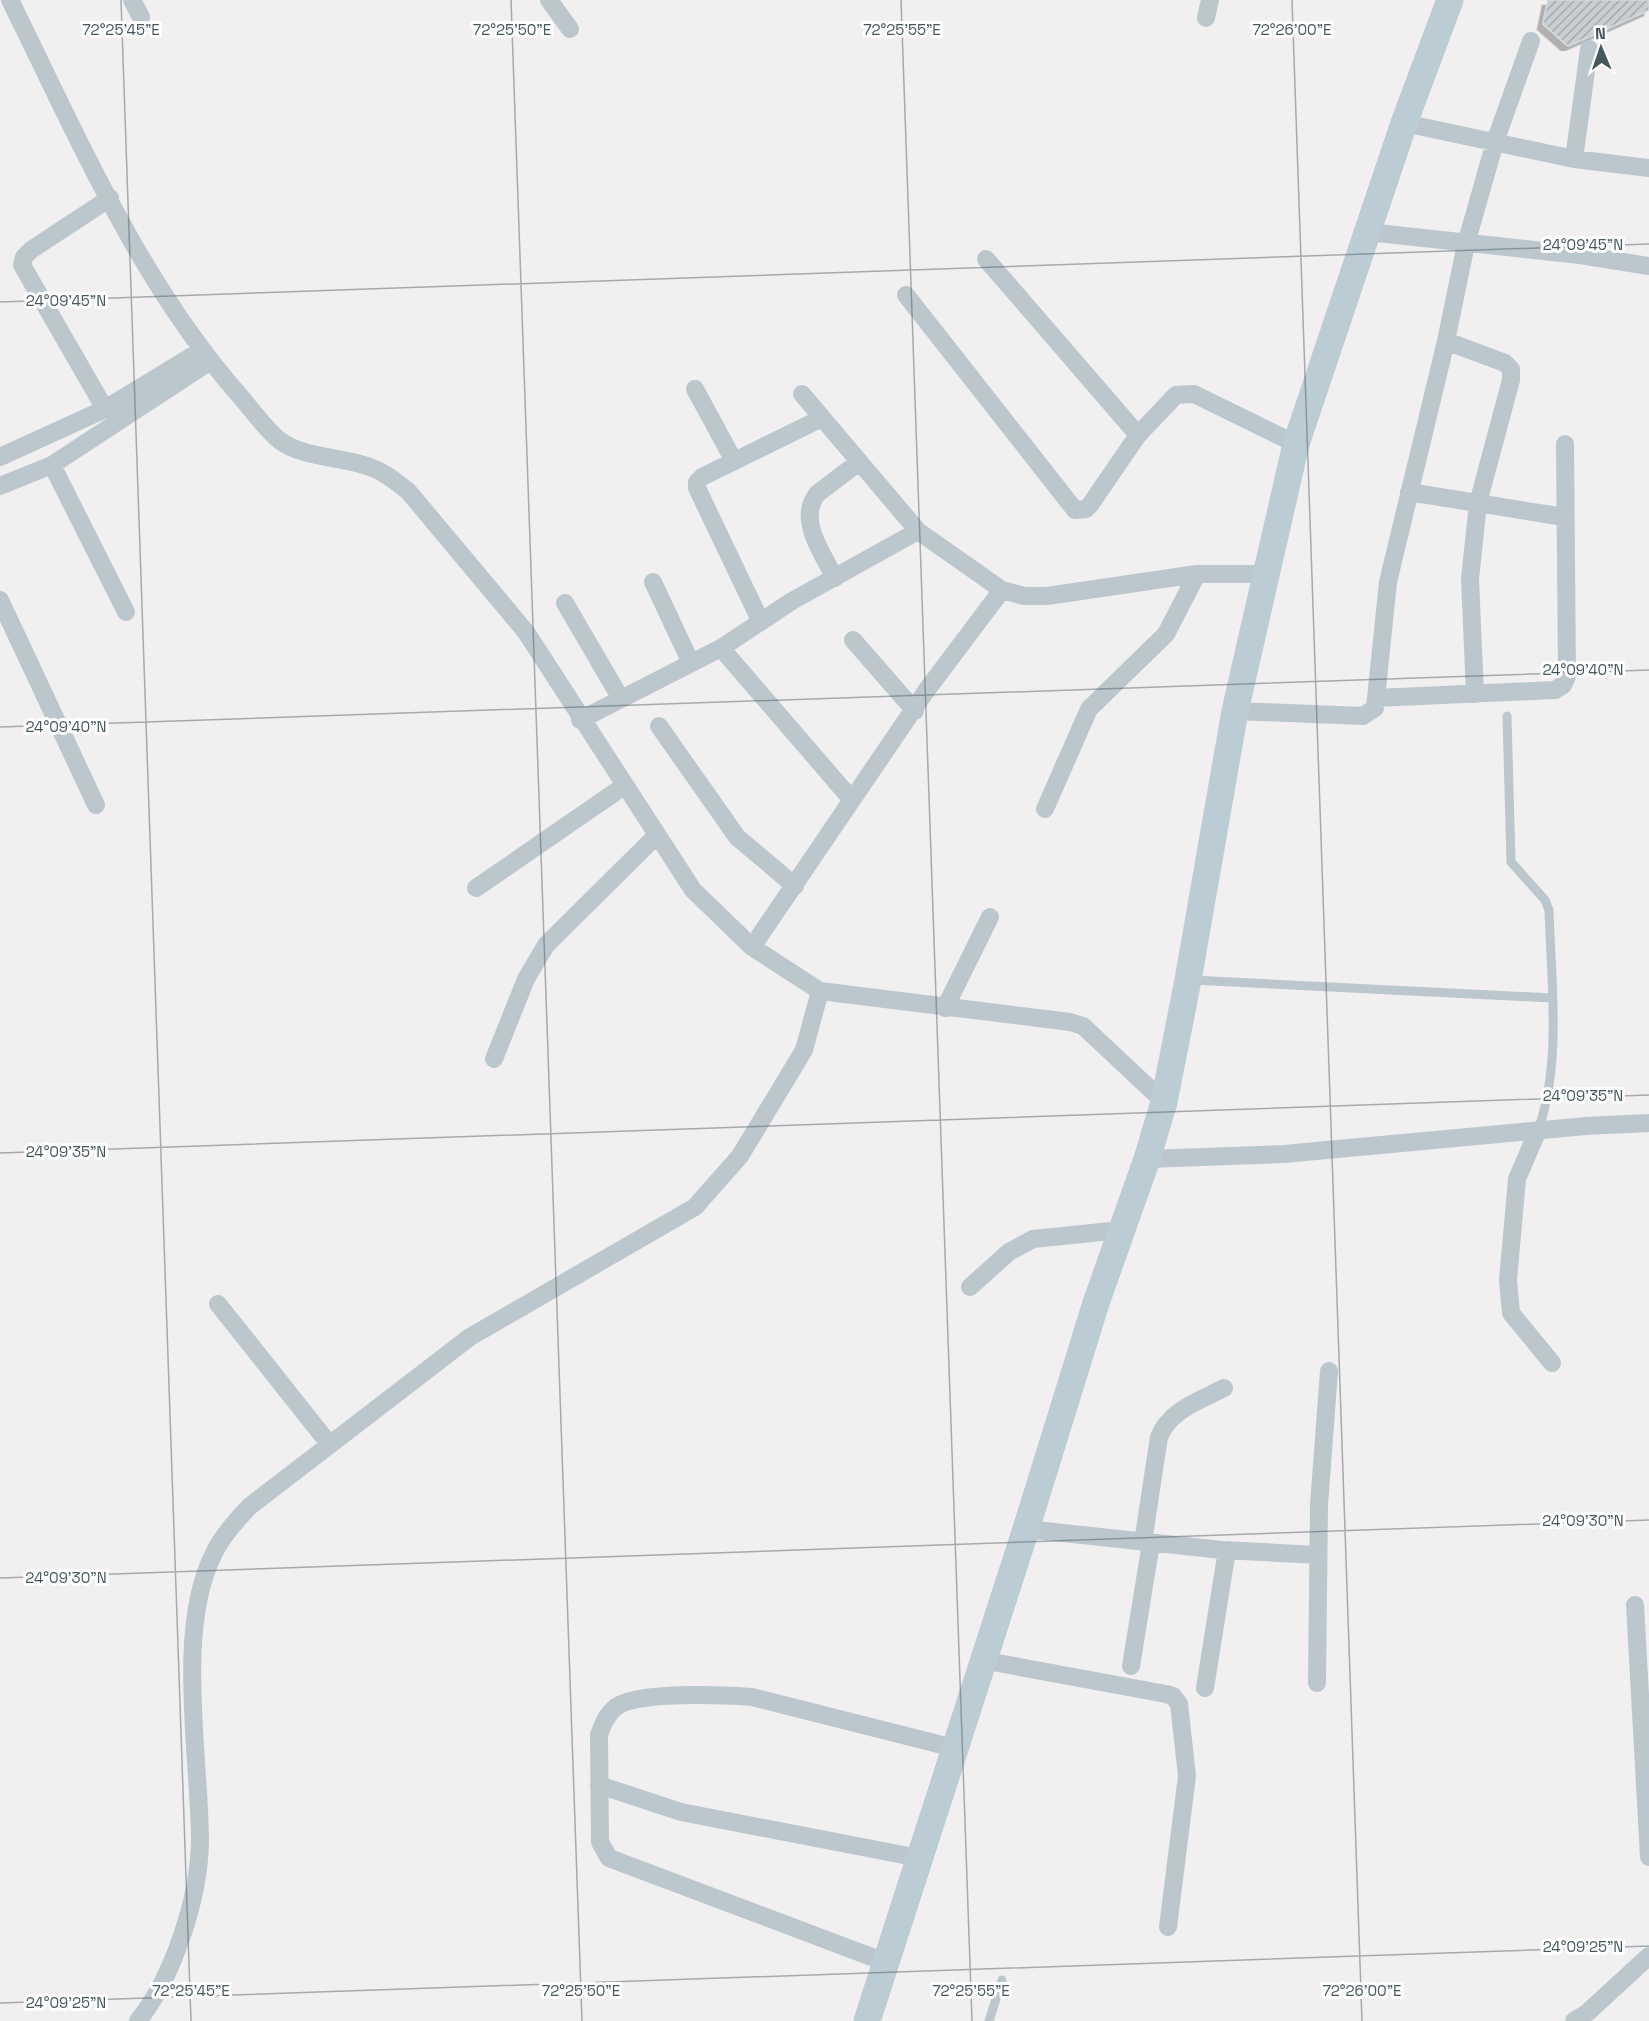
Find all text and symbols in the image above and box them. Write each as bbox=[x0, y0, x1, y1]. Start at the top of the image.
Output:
north arrow bbox=[1571, 18, 1631, 78]
text: 72°25'45"E bbox=[82, 20, 160, 39]
text: 72°25'50"E bbox=[473, 20, 551, 39]
text: 72°25'55"E bbox=[863, 20, 941, 39]
text: 72°26'00"E bbox=[1252, 20, 1332, 39]
text: N bbox=[1595, 23, 1606, 44]
text: 24°09'45"N bbox=[1543, 235, 1623, 254]
text: 24°09'45"N bbox=[26, 291, 106, 310]
text: 24°09'40"N bbox=[1543, 660, 1623, 679]
text: 24°09'40"N bbox=[26, 717, 106, 736]
text: 24°09'35"N bbox=[1543, 1086, 1623, 1105]
text: 24°09'35"N bbox=[26, 1142, 106, 1161]
text: 24°09'30"N bbox=[1542, 1511, 1624, 1530]
text: 24°09'30"N bbox=[25, 1568, 107, 1587]
text: 24°09'25"N bbox=[1543, 1937, 1623, 1956]
text: 72°25'45"E bbox=[152, 1981, 230, 2000]
text: 72°25'50"E bbox=[542, 1981, 620, 2000]
text: 72°25'55"E bbox=[932, 1981, 1010, 2000]
text: 72°26'00"E bbox=[1322, 1981, 1402, 2000]
text: 24°09'25"N bbox=[26, 1993, 106, 2012]

